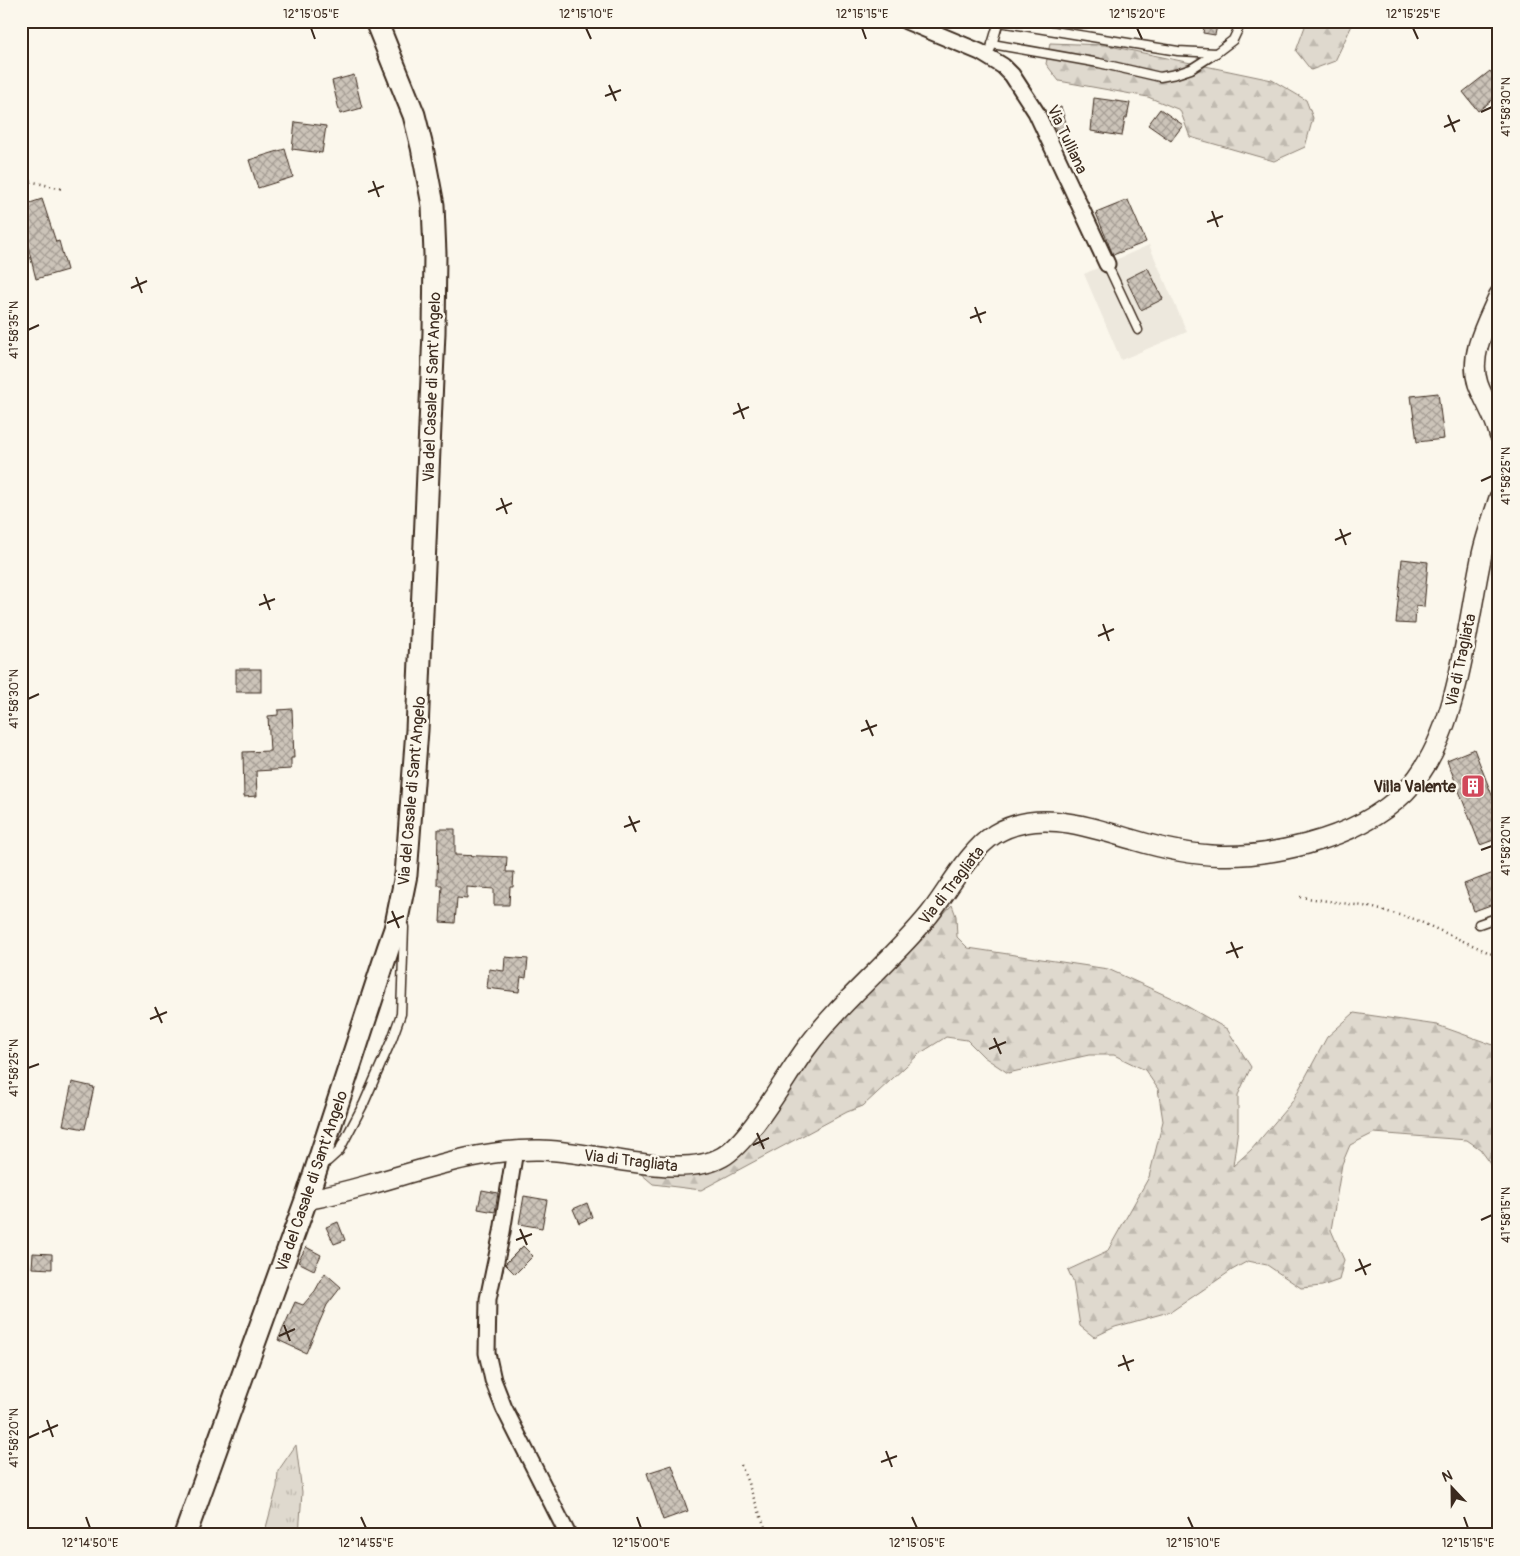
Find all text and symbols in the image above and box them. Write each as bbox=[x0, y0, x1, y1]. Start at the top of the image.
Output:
text: 12°15'05"E bbox=[283, 7, 339, 22]
text: 12°15'10"E bbox=[559, 7, 613, 22]
text: 12°15'15"E bbox=[836, 7, 888, 22]
text: 12°15'20"E bbox=[1109, 7, 1165, 22]
text: 12°15'25"E bbox=[1386, 7, 1440, 22]
text: 41°58'30"N bbox=[1499, 77, 1514, 137]
street label: Via Tulliana bbox=[1042, 102, 1092, 177]
street label: Via del Casale di Sant'Angelo bbox=[419, 291, 445, 482]
text: 41°58'35"N bbox=[7, 301, 22, 359]
text: 41°58'25"N bbox=[1499, 447, 1514, 505]
street label: Via di Tragliata bbox=[1441, 612, 1481, 709]
text: 41°58'30"N bbox=[7, 669, 22, 729]
street label: Via del Casale di Sant'Angelo bbox=[394, 695, 430, 887]
building icon: Villa Valente bbox=[1460, 773, 1486, 799]
place label: Villa Valente bbox=[1373, 777, 1457, 797]
text: 41°58'20"N bbox=[1499, 816, 1514, 876]
street label: Via di Tragliata bbox=[915, 842, 989, 929]
text: 41°58'25"N bbox=[7, 1039, 22, 1097]
street label: Via del Casale di Sant'Angelo bbox=[272, 1088, 353, 1275]
street label: Via di Tragliata bbox=[583, 1145, 679, 1177]
text: 41°58'15"N bbox=[1499, 1187, 1514, 1243]
text: 41°58'20"N bbox=[7, 1408, 22, 1468]
north arrow bbox=[1428, 1464, 1478, 1514]
text: N bbox=[1440, 1467, 1455, 1486]
text: 12°14'50"E bbox=[62, 1536, 118, 1551]
text: 12°14'55"E bbox=[339, 1536, 393, 1551]
text: 12°15'00"E bbox=[612, 1536, 670, 1551]
text: 12°15'05"E bbox=[889, 1536, 945, 1551]
text: 12°15'10"E bbox=[1166, 1536, 1220, 1551]
text: 12°15'15"E bbox=[1442, 1536, 1494, 1551]

